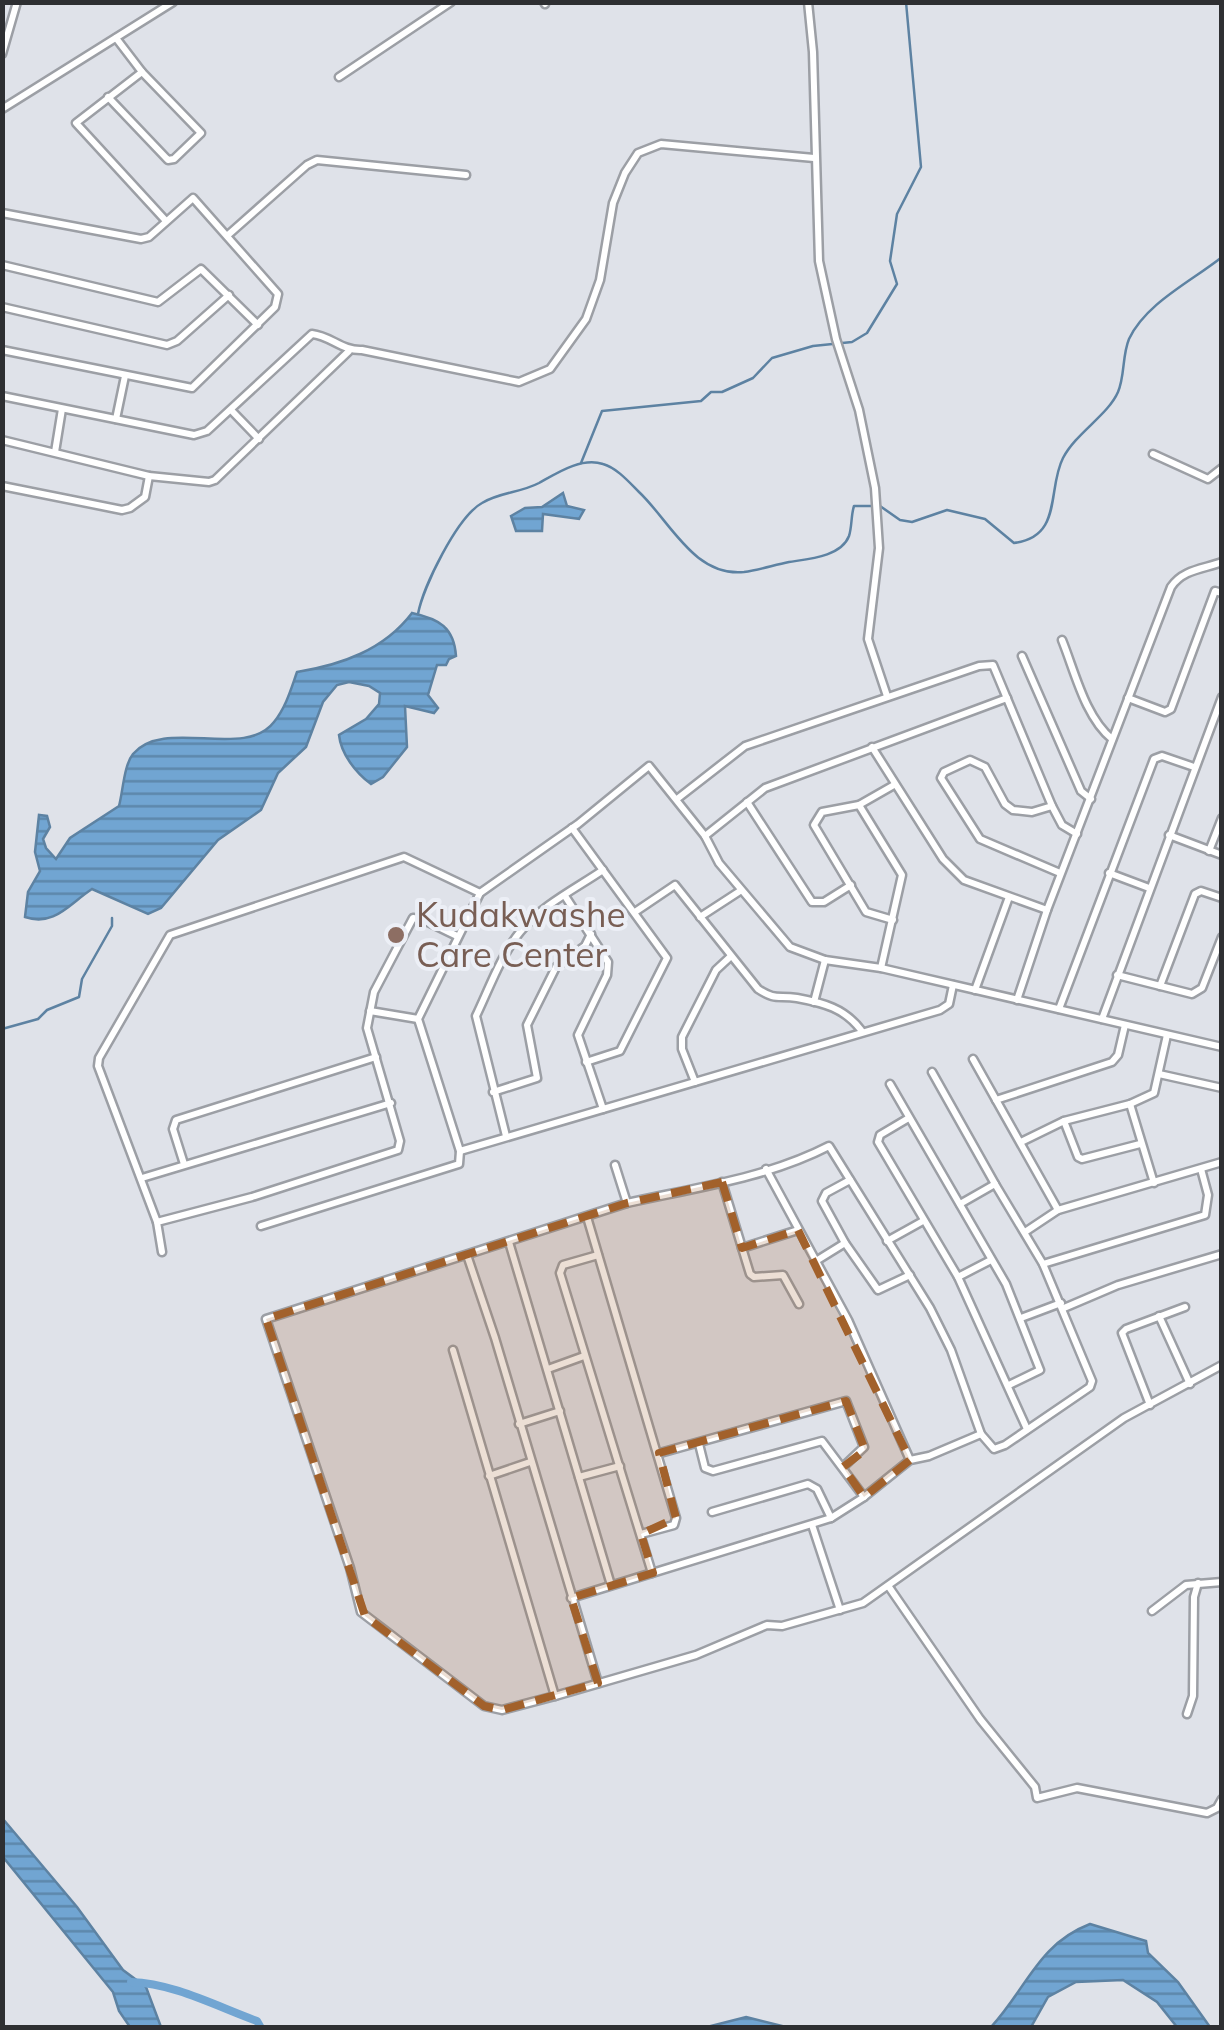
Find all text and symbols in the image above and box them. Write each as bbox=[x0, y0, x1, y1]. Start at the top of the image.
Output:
place label: Kudakwashe Care Center bbox=[416, 892, 625, 976]
marker: Kudakwashe Care Center bbox=[385, 924, 407, 946]

